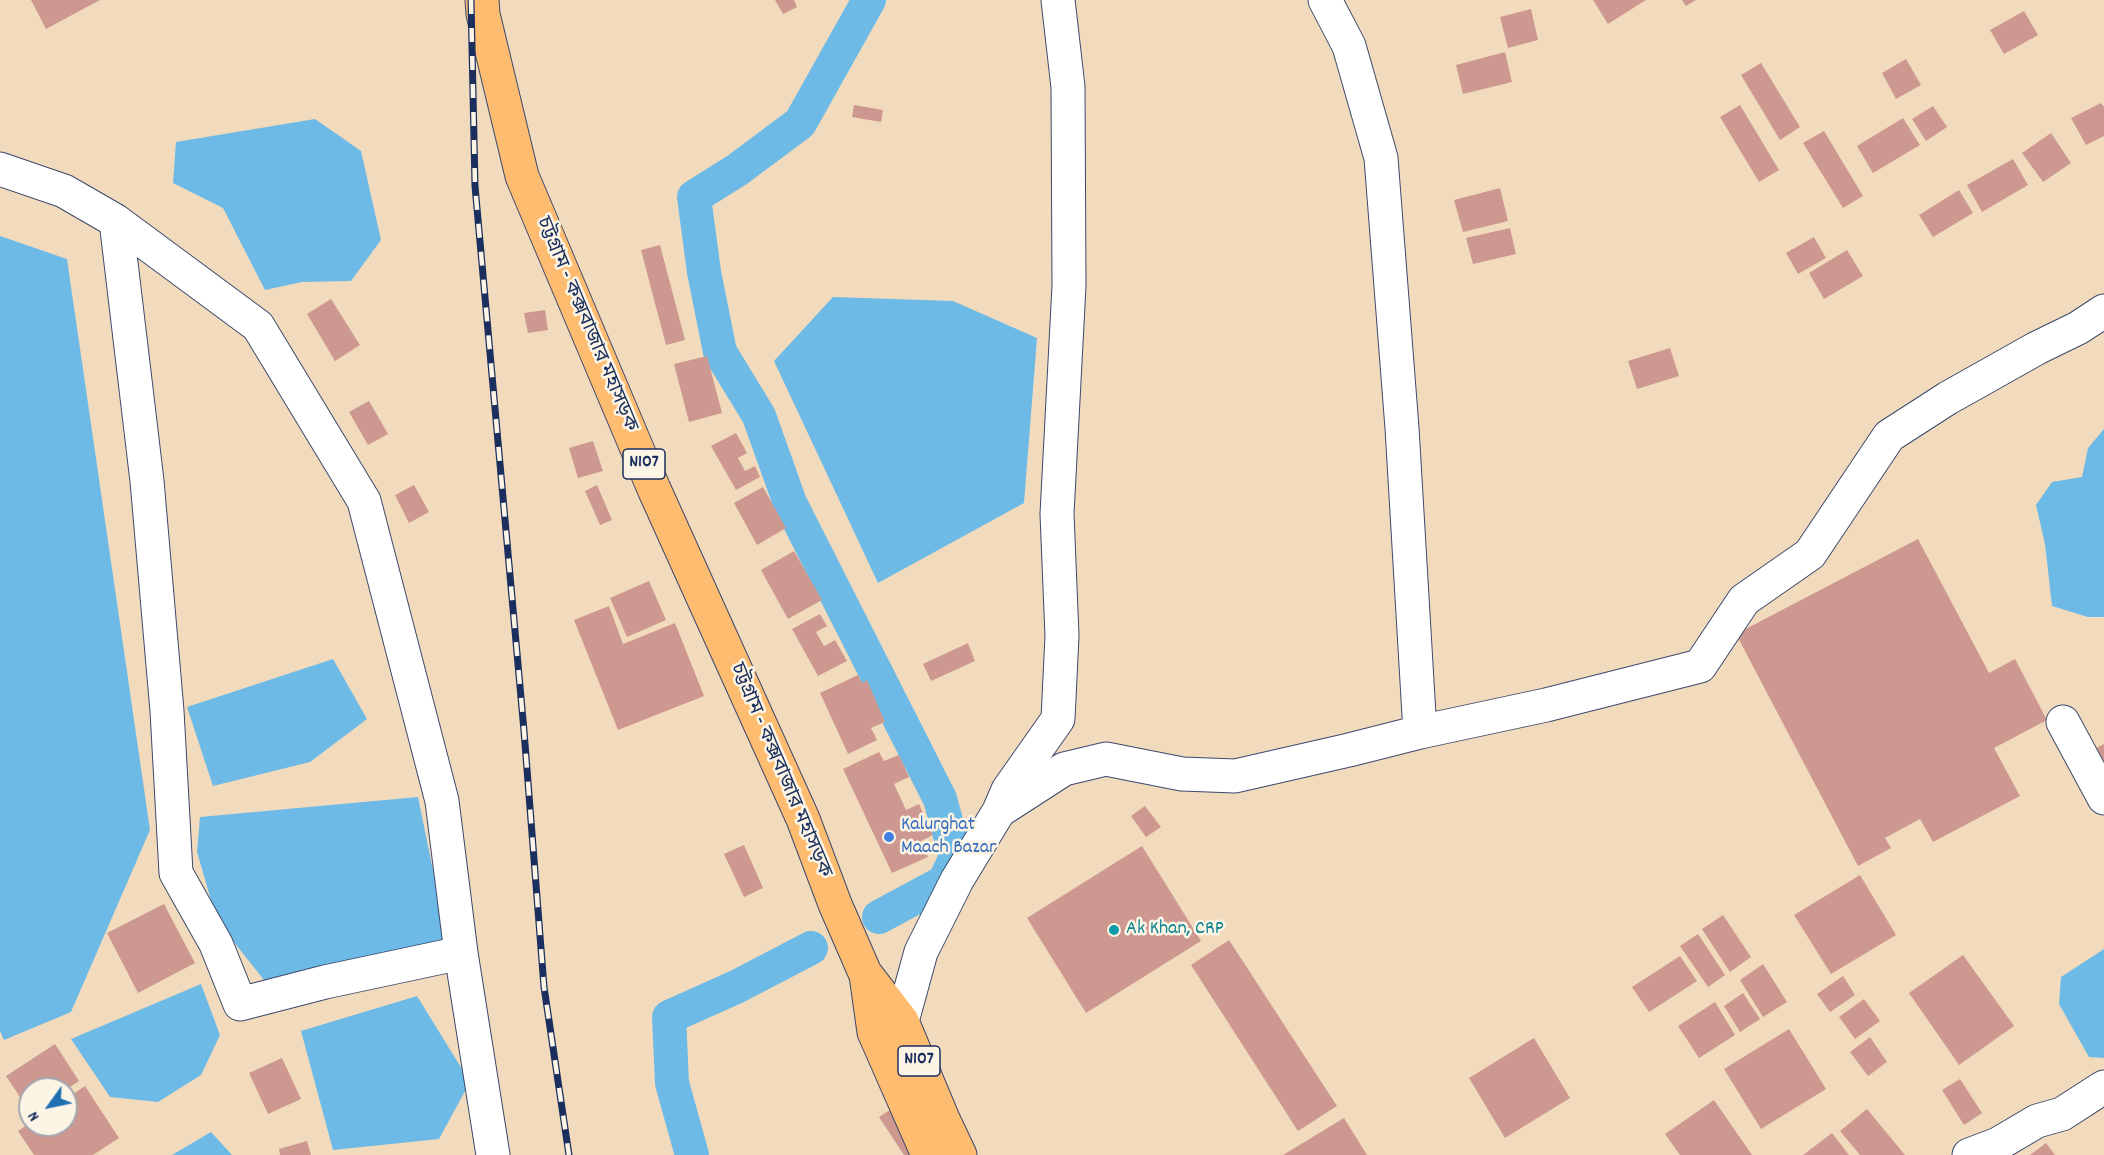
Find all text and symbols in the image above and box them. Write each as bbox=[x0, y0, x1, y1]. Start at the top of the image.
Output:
street label: চট্টগ্রাম - কক্সবাজার মহাসড়ক bbox=[529, 214, 641, 436]
road number: N107 bbox=[623, 449, 665, 479]
street label: চট্টগ্রাম - কক্সবাজার মহাসড়ক bbox=[723, 660, 835, 882]
place label: Kalurghat Maach Bazar bbox=[901, 814, 997, 861]
marker: Kalurghat Maach Bazar bbox=[882, 830, 896, 844]
place label: Ak Khan, CRP bbox=[1126, 918, 1224, 942]
marker: Ak Khan, CRP bbox=[1107, 923, 1121, 937]
road number: N107 bbox=[898, 1046, 940, 1076]
north arrow bbox=[18, 1077, 78, 1137]
text: N bbox=[22, 1106, 46, 1126]

